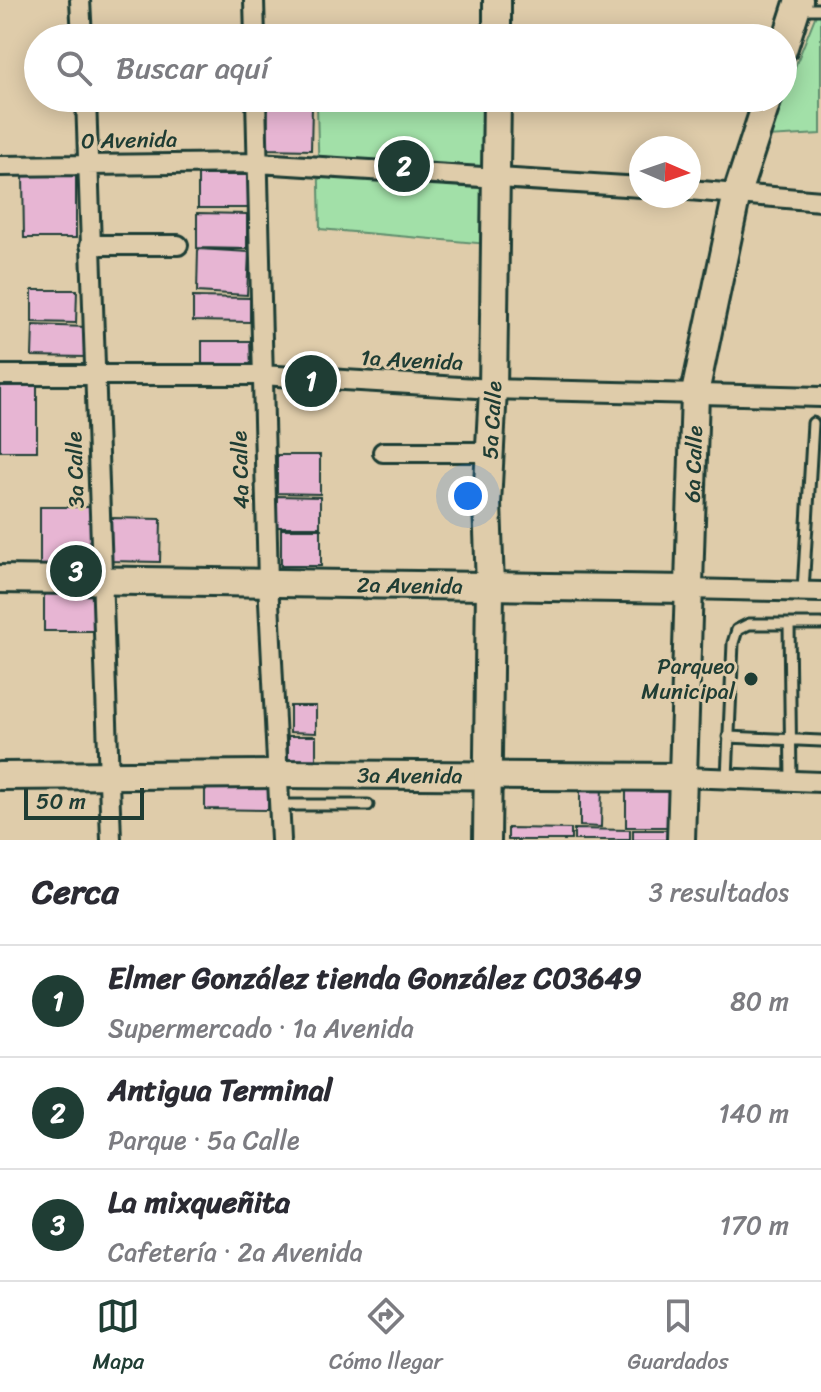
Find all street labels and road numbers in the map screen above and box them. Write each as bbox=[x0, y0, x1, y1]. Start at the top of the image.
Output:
street label: 0 Avenida bbox=[81, 120, 177, 160]
street label: 1a Avenida bbox=[360, 338, 464, 382]
street label: 5a Calle bbox=[470, 380, 513, 460]
street label: 6a Calle bbox=[672, 425, 713, 503]
street label: 4a Calle bbox=[219, 430, 261, 510]
street label: 3a Calle bbox=[54, 431, 96, 509]
street label: 2a Avenida bbox=[357, 565, 463, 605]
street label: 3a Avenida bbox=[357, 755, 463, 795]

